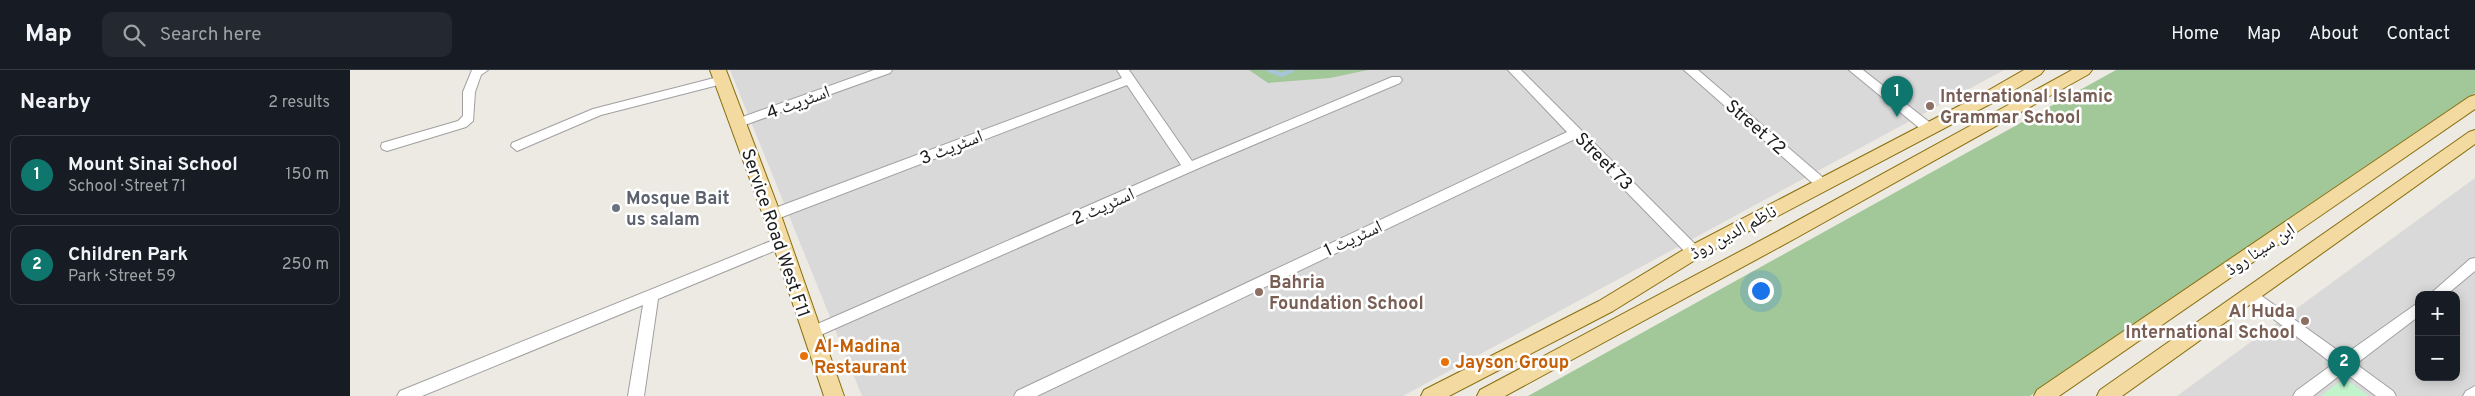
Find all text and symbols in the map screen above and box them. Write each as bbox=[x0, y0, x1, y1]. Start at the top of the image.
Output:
search box bbox=[102, 12, 452, 57]
text: Map bbox=[25, 20, 72, 50]
icon: search bbox=[120, 21, 148, 49]
text: Search here bbox=[160, 23, 261, 47]
text: Home bbox=[2171, 23, 2219, 46]
text: Map bbox=[2247, 23, 2281, 46]
text: About bbox=[2309, 23, 2358, 46]
text: Contact bbox=[2386, 23, 2450, 46]
pin: 1 bbox=[1881, 76, 1913, 117]
street label: اسٹریٹ 4 bbox=[763, 81, 834, 126]
place label: International Islamic Grammar School bbox=[1940, 86, 2113, 130]
text: Nearby bbox=[20, 89, 91, 116]
text: 2 results bbox=[268, 93, 330, 113]
street label: Street 72 bbox=[1720, 95, 1790, 161]
marker: International Islamic Grammar School bbox=[1924, 100, 1936, 112]
street label: اسٹریٹ 3 bbox=[917, 126, 986, 171]
street label: Street 73 bbox=[1569, 128, 1637, 196]
street label: Service Road West F11 bbox=[735, 146, 814, 321]
text: Mount Sinai School bbox=[68, 153, 238, 177]
text: 1 bbox=[34, 165, 40, 185]
text: 150 m bbox=[286, 165, 329, 185]
text: School · Street 71 bbox=[68, 177, 186, 197]
street label: اسٹریٹ 2 bbox=[1069, 183, 1138, 231]
place label: Mosque Bait us salam bbox=[626, 188, 729, 232]
street label: ناظم الدین روڈ bbox=[1686, 201, 1781, 266]
marker: Mosque Bait us salam bbox=[610, 202, 622, 214]
street label: اسٹریٹ 1 bbox=[1321, 216, 1386, 263]
street label: ابن سینا روڈ bbox=[2222, 219, 2300, 282]
text: Children Park bbox=[68, 243, 188, 267]
text: 2 bbox=[32, 255, 42, 275]
text: 250 m bbox=[282, 255, 329, 275]
text: Park · Street 59 bbox=[68, 267, 176, 287]
place label: Bahria Foundation School bbox=[1269, 272, 1424, 316]
your location bbox=[1748, 278, 1774, 304]
marker: Bahria Foundation School bbox=[1253, 286, 1265, 298]
map controls bbox=[2415, 291, 2460, 381]
button: + bbox=[2415, 291, 2460, 336]
place label: Al Huda International School bbox=[2125, 301, 2295, 345]
marker: Al Huda International School bbox=[2299, 315, 2311, 327]
place label: Al-Madina Restaurant bbox=[814, 336, 907, 380]
button: − bbox=[2415, 336, 2460, 381]
pin: 2 bbox=[2328, 346, 2360, 387]
marker: Al-Madina Restaurant bbox=[798, 350, 810, 362]
place label: Jayson Group bbox=[1455, 352, 1569, 375]
marker: Jayson Group bbox=[1439, 356, 1451, 368]

